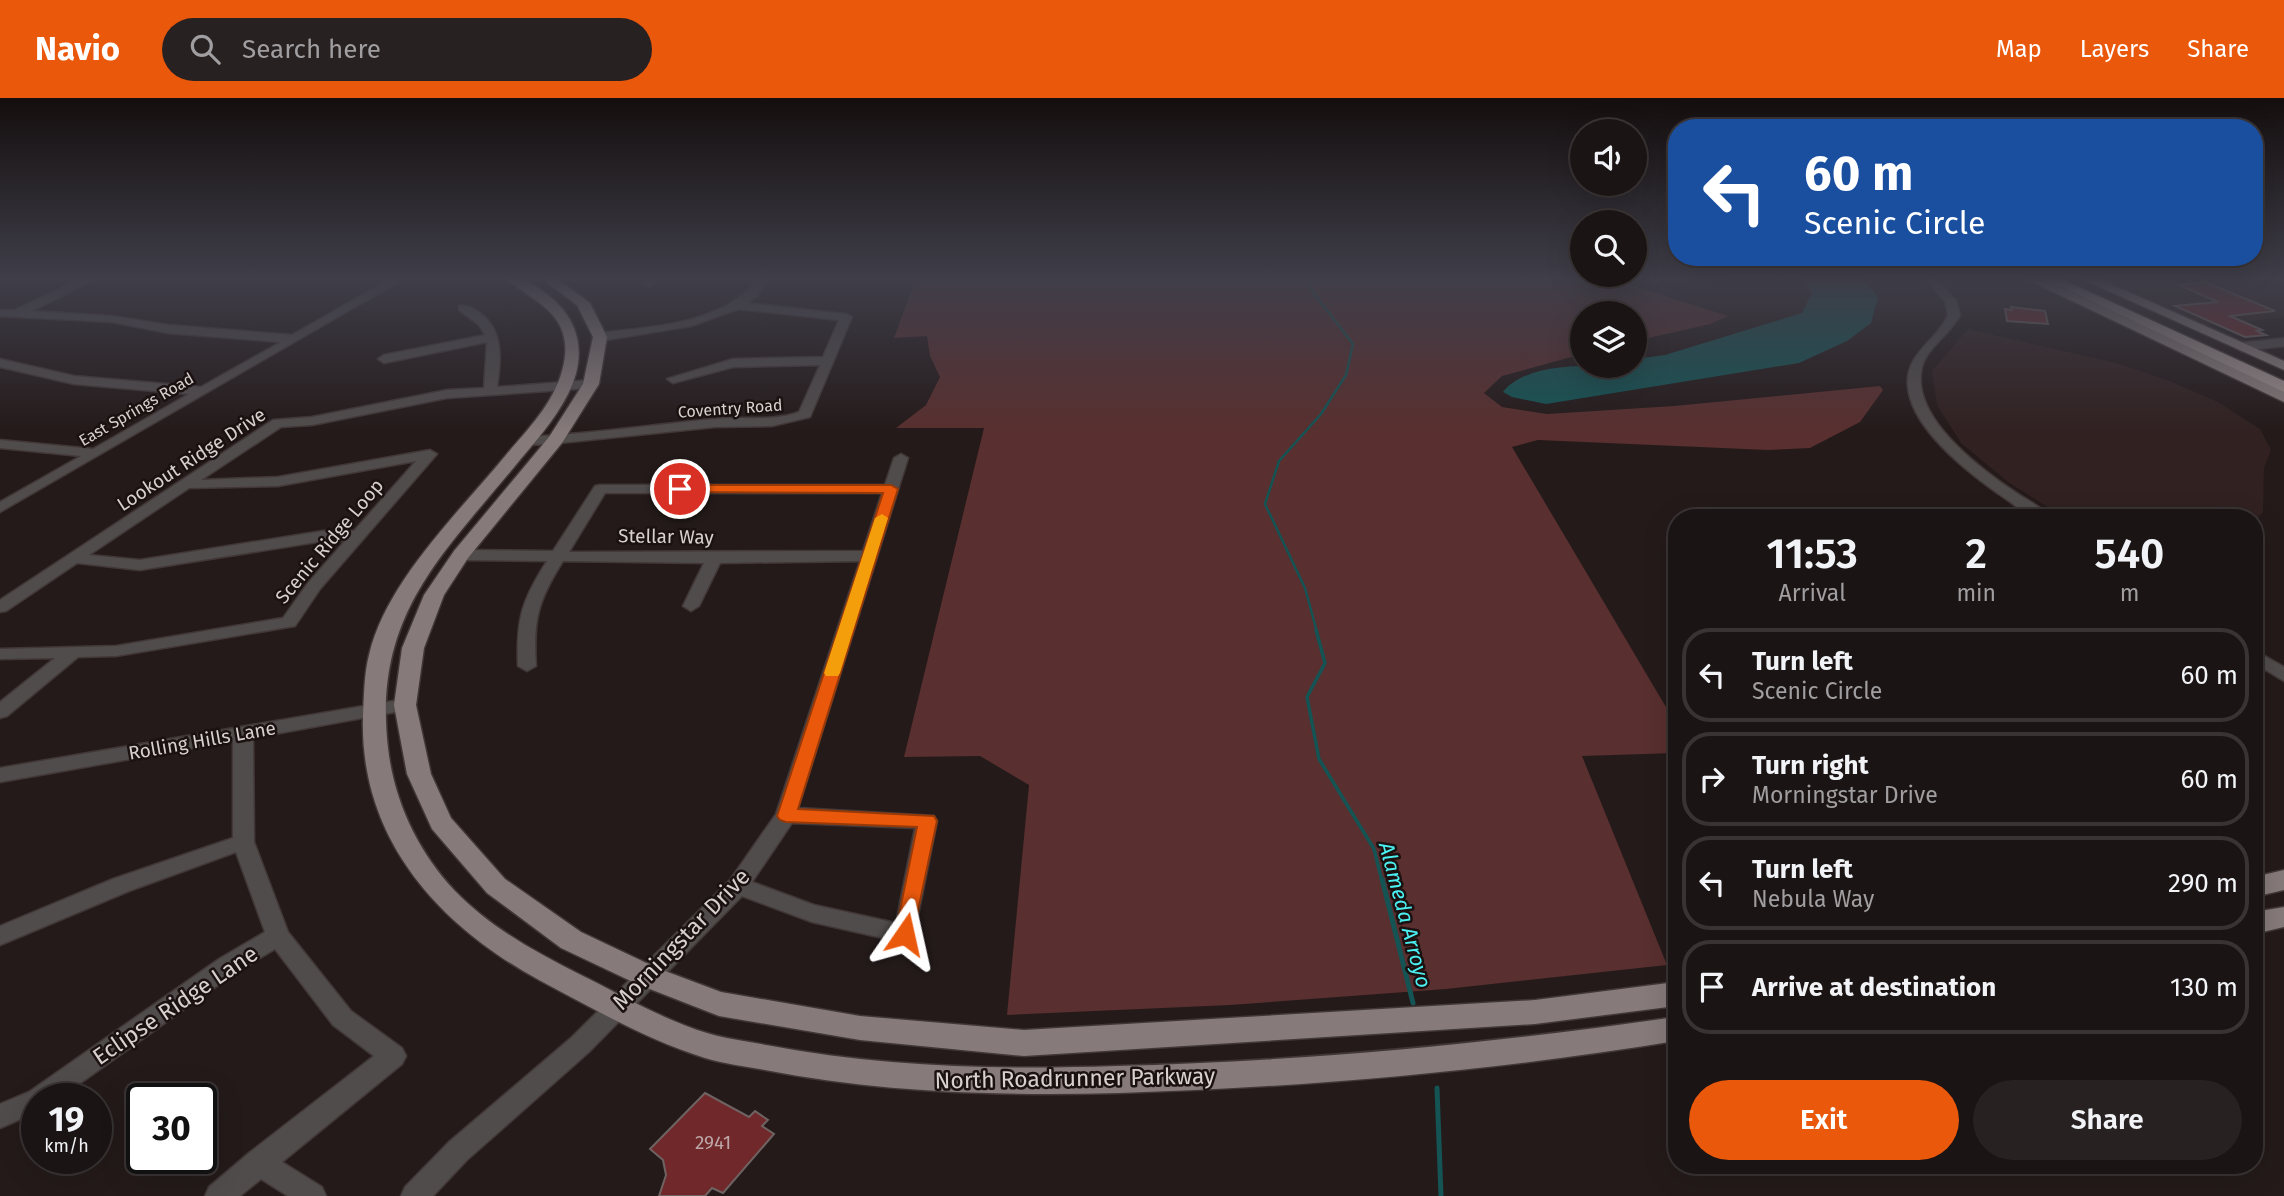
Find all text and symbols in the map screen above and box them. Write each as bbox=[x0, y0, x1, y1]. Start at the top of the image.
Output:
search box bbox=[162, 18, 652, 81]
text: Navio bbox=[35, 29, 120, 69]
icon: search bbox=[186, 30, 224, 68]
text: Search here bbox=[242, 34, 381, 65]
text: Map bbox=[1996, 35, 2042, 63]
text: Layers bbox=[2080, 35, 2149, 63]
text: Share bbox=[2187, 35, 2249, 63]
map controls bbox=[1570, 119, 1647, 378]
button: sound bbox=[1570, 119, 1647, 196]
text: 60 m bbox=[1804, 144, 1913, 203]
icon: left bbox=[1689, 147, 1780, 238]
text: Scenic Circle bbox=[1804, 204, 1985, 242]
button: search bbox=[1570, 210, 1647, 287]
button: layers bbox=[1570, 301, 1647, 378]
street label: East Springs Road bbox=[75, 369, 197, 450]
street label: Coventry Road bbox=[677, 395, 783, 422]
street label: Lookout Ridge Drive bbox=[113, 403, 270, 516]
pin bbox=[650, 459, 710, 519]
icon: arrive bbox=[661, 470, 699, 508]
street label: Scenic Ridge Loop bbox=[271, 474, 388, 608]
street label: Stellar Way bbox=[618, 524, 715, 549]
text: 11:53 bbox=[1767, 529, 1858, 579]
text: 2 bbox=[1965, 529, 1987, 579]
text: 540 bbox=[2095, 529, 2164, 579]
text: Arrival bbox=[1779, 579, 1846, 607]
text: min bbox=[1956, 579, 1996, 607]
text: m bbox=[2120, 579, 2139, 607]
text: Turn left bbox=[1752, 646, 1853, 677]
icon: left bbox=[1693, 656, 1731, 694]
text: 60 m bbox=[2180, 660, 2238, 691]
text: Scenic Circle bbox=[1752, 677, 1882, 705]
street label: Rolling Hills Lane bbox=[127, 716, 278, 765]
text: Turn right bbox=[1752, 750, 1869, 781]
icon: right bbox=[1693, 760, 1731, 798]
text: 60 m bbox=[2180, 764, 2238, 795]
text: Morningstar Drive bbox=[1752, 781, 1938, 809]
water label: Alameda Arroyo bbox=[1373, 838, 1437, 991]
text: Turn left bbox=[1752, 854, 1853, 885]
street label: Morningstar Drive bbox=[606, 862, 756, 1016]
icon: left bbox=[1693, 864, 1731, 902]
text: 290 m bbox=[2168, 868, 2238, 899]
text: Nebula Way bbox=[1752, 885, 1874, 913]
position arrow bbox=[868, 897, 942, 971]
street label: Eclipse Ridge Lane bbox=[87, 939, 263, 1071]
icon: arrive bbox=[1693, 968, 1731, 1006]
text: Arrive at destination bbox=[1752, 972, 1996, 1003]
text: 130 m bbox=[2170, 972, 2238, 1003]
street label: North Roadrunner Parkway bbox=[934, 1062, 1216, 1094]
button: Exit bbox=[1689, 1080, 1959, 1160]
button: Share bbox=[1973, 1080, 2242, 1160]
speed limit sign: 30 bbox=[126, 1083, 217, 1174]
text: 19 bbox=[49, 1098, 84, 1140]
house number: 2941 bbox=[695, 1131, 731, 1154]
text: km/h bbox=[44, 1135, 89, 1157]

